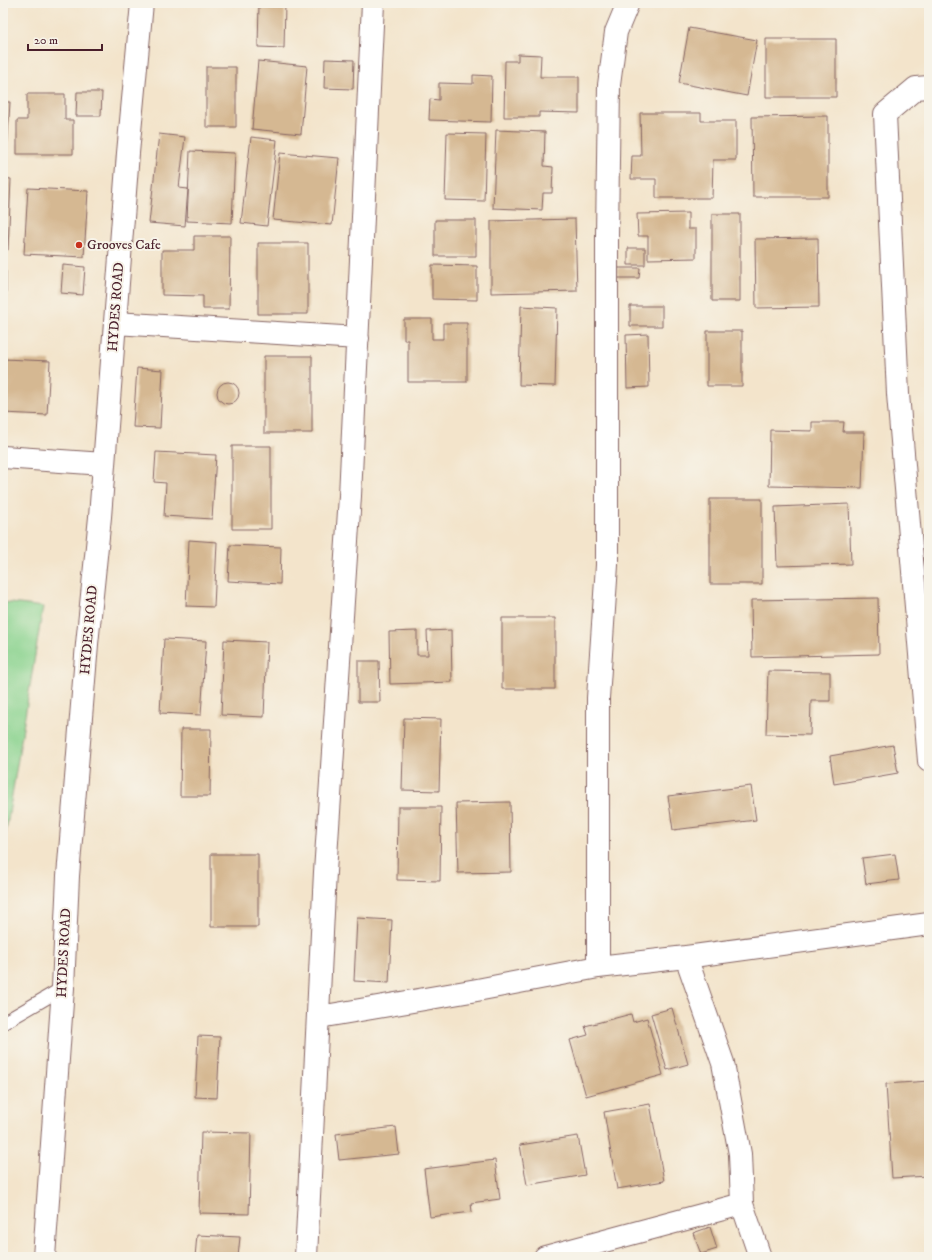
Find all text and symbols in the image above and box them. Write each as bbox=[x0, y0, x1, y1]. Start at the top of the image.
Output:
scale bar bbox=[28, 26, 102, 52]
text: 20 m bbox=[34, 33, 58, 48]
place label: Grooves Cafe bbox=[87, 236, 161, 254]
marker: Grooves Cafe bbox=[74, 240, 84, 250]
street label: HYDES ROAD bbox=[104, 262, 128, 352]
street label: HYDES ROAD bbox=[76, 585, 102, 675]
street label: HYDES ROAD bbox=[53, 908, 75, 998]

